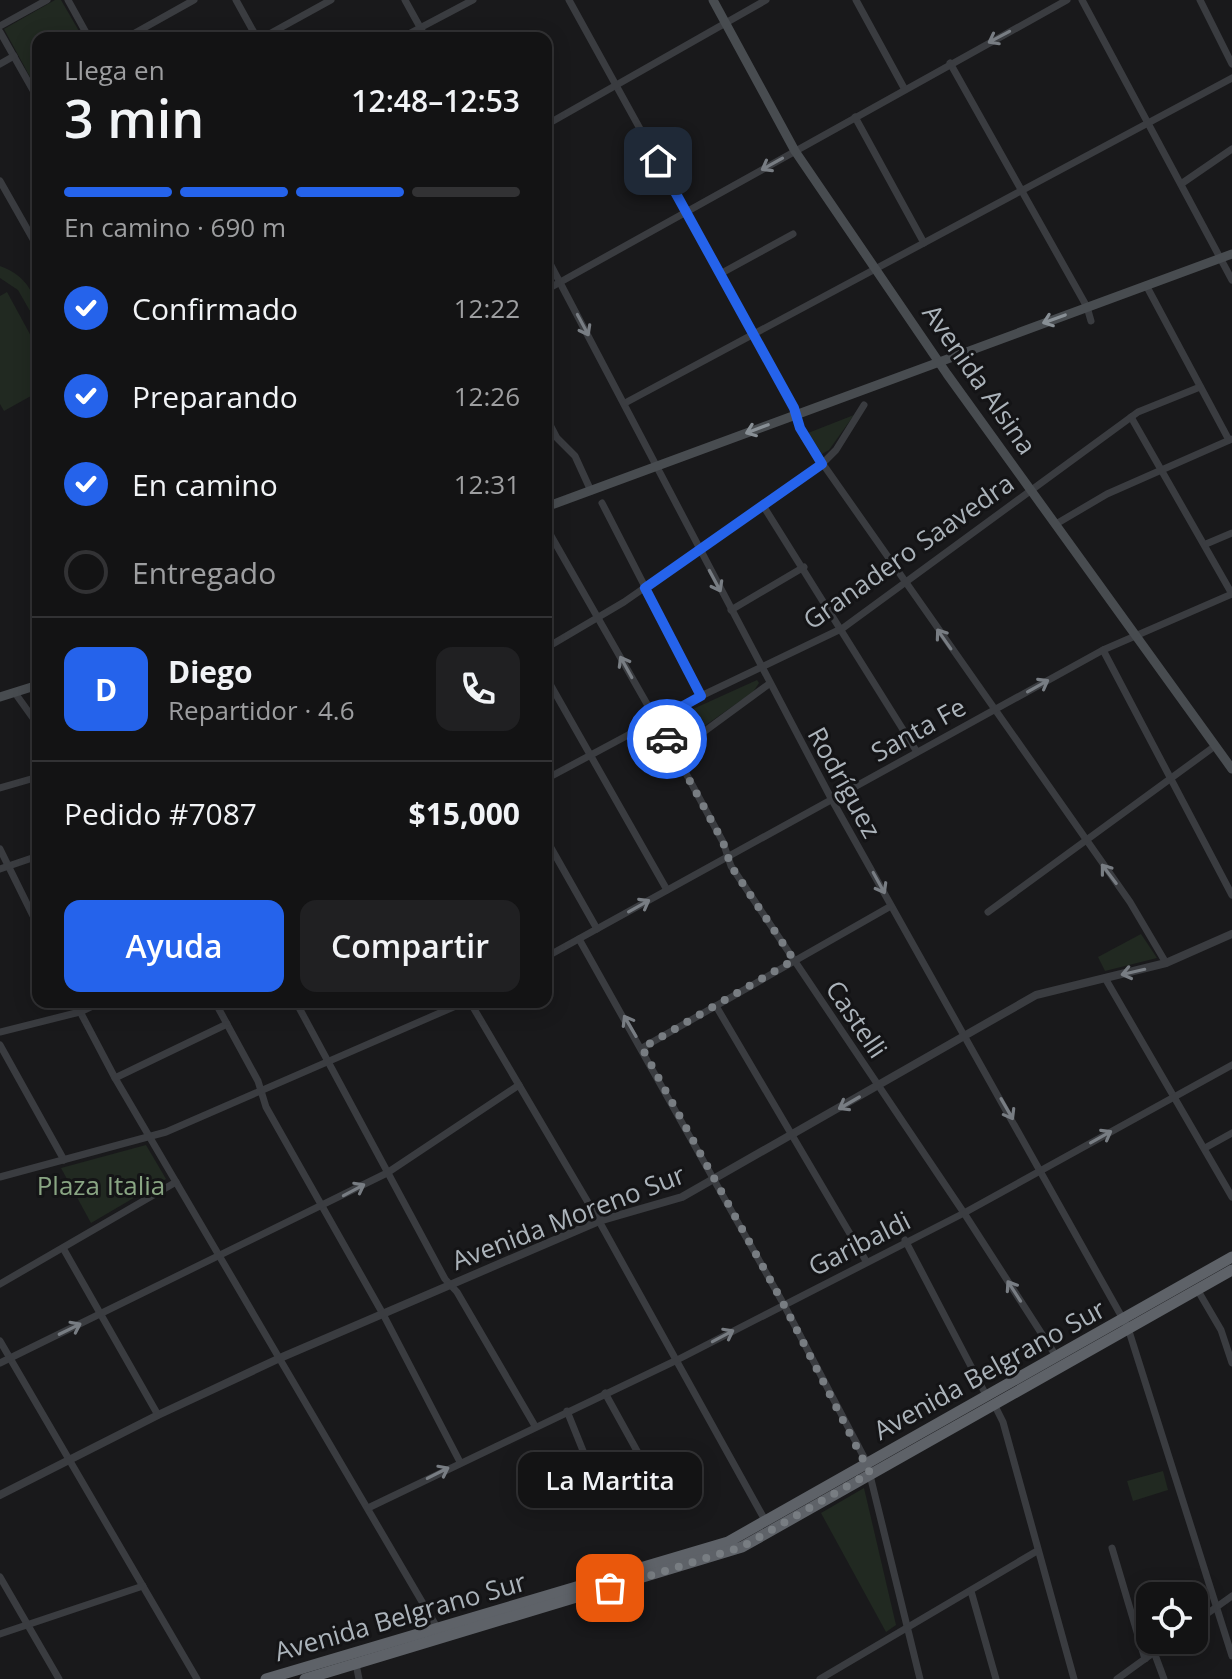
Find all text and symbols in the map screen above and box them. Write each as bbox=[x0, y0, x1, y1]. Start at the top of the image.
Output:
one-way arrow bbox=[988, 30, 1011, 46]
text: Llega en bbox=[64, 52, 165, 88]
text: 12:48–12:53 bbox=[351, 80, 520, 121]
text: 3 min bbox=[64, 82, 204, 153]
pin bbox=[624, 127, 692, 195]
icon: home bbox=[636, 139, 680, 183]
one-way arrow bbox=[761, 156, 784, 172]
text: En camino · 690 m bbox=[64, 209, 286, 245]
icon: check bbox=[64, 286, 108, 330]
text: Confirmado bbox=[132, 288, 298, 329]
text: 12:22 bbox=[454, 290, 520, 326]
street label: Avenida Alsina bbox=[915, 297, 1045, 461]
one-way arrow bbox=[576, 312, 592, 336]
one-way arrow bbox=[1042, 313, 1066, 327]
icon: check bbox=[64, 374, 108, 418]
text: Preparando bbox=[132, 376, 298, 417]
text: 12:26 bbox=[454, 378, 520, 414]
one-way arrow bbox=[745, 423, 770, 437]
icon: check bbox=[64, 462, 108, 506]
text: En camino bbox=[132, 464, 278, 505]
street label: Granadero Saavedra bbox=[795, 465, 1021, 637]
text: 12:31 bbox=[454, 466, 520, 502]
text: Entregado bbox=[132, 552, 276, 593]
one-way arrow bbox=[708, 568, 724, 592]
one-way arrow bbox=[936, 628, 952, 650]
button: phone bbox=[436, 647, 520, 731]
text: Diego bbox=[168, 651, 253, 692]
one-way arrow bbox=[618, 655, 633, 679]
text: D bbox=[95, 669, 117, 710]
one-way arrow bbox=[1026, 677, 1050, 693]
street label: Santa Fe bbox=[864, 688, 972, 770]
text: Repartidor · 4.6 bbox=[168, 692, 355, 728]
courier bbox=[627, 699, 707, 779]
icon: car bbox=[645, 717, 689, 761]
street label: Rodríguez bbox=[800, 720, 890, 844]
text: Pedido #7087 bbox=[64, 793, 257, 834]
text: $15,000 bbox=[409, 793, 520, 834]
one-way arrow bbox=[1101, 864, 1118, 885]
one-way arrow bbox=[871, 871, 887, 895]
one-way arrow bbox=[627, 897, 650, 913]
button: Ayuda bbox=[64, 900, 284, 992]
button: Compartir bbox=[300, 900, 520, 992]
one-way arrow bbox=[1121, 965, 1147, 980]
street label: Castelli bbox=[818, 973, 896, 1065]
one-way arrow bbox=[622, 1015, 638, 1038]
one-way arrow bbox=[838, 1095, 861, 1111]
one-way arrow bbox=[999, 1097, 1015, 1120]
one-way arrow bbox=[1089, 1129, 1113, 1144]
street label: Avenida Moreno Sur bbox=[446, 1156, 690, 1278]
park label: Plaza Italia bbox=[37, 1167, 165, 1203]
one-way arrow bbox=[342, 1182, 365, 1197]
street label: Garibaldi bbox=[802, 1202, 916, 1284]
one-way arrow bbox=[1005, 1280, 1022, 1302]
street label: Avenida Belgrano Sur bbox=[867, 1290, 1112, 1448]
one-way arrow bbox=[58, 1321, 82, 1336]
one-way arrow bbox=[710, 1327, 734, 1343]
callout: La Martita bbox=[518, 1452, 702, 1508]
text: La Martita bbox=[545, 1462, 675, 1498]
one-way arrow bbox=[425, 1464, 449, 1480]
pin bbox=[576, 1554, 644, 1622]
street label: Avenida Belgrano Sur bbox=[270, 1563, 530, 1669]
icon: bag bbox=[588, 1566, 632, 1610]
map controls bbox=[1136, 1582, 1208, 1654]
button: locate bbox=[1136, 1582, 1208, 1654]

